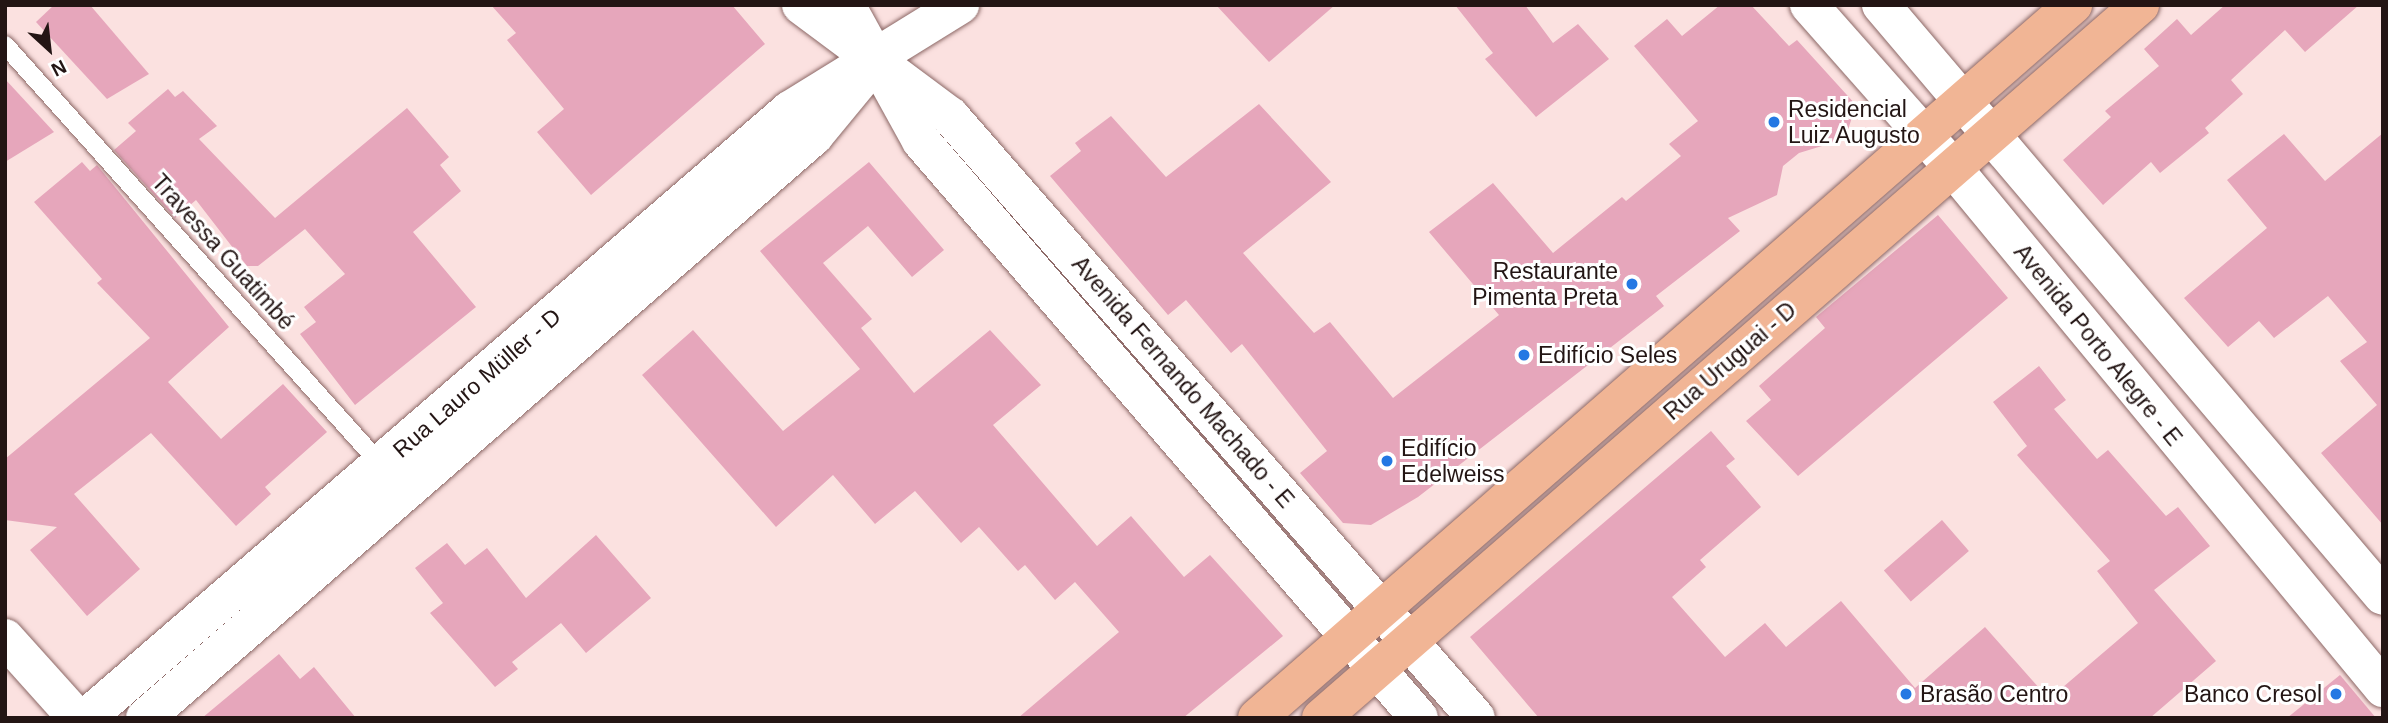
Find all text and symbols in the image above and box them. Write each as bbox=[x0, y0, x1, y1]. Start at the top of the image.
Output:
north arrow bbox=[14, 14, 84, 84]
text: N bbox=[48, 56, 70, 81]
place label: Residencial Luiz Augusto bbox=[1788, 95, 1921, 149]
marker: Residencial Luiz Augusto bbox=[1766, 114, 1782, 130]
street label: Travessa Guatimbé bbox=[146, 169, 300, 335]
street label: Avenida Porto Alegre - E bbox=[2008, 238, 2188, 452]
street label: Avenida Fernando Machado - E bbox=[1066, 251, 1300, 513]
place label: Restaurante Pimenta Preta bbox=[1472, 257, 1618, 311]
marker: Restaurante Pimenta Preta bbox=[1624, 276, 1640, 292]
street label: Rua Uruguai - D bbox=[1658, 296, 1802, 426]
street label: Rua Lauro Müller - D bbox=[387, 303, 567, 463]
place label: Edifício Seles bbox=[1538, 341, 1677, 369]
marker: Edifício Seles bbox=[1516, 347, 1532, 363]
place label: Edifício Edelweiss bbox=[1401, 434, 1505, 488]
marker: Edifício Edelweiss bbox=[1379, 453, 1395, 469]
place label: Brasão Centro bbox=[1920, 680, 2068, 708]
place label: Banco Cresol bbox=[2184, 680, 2322, 708]
marker: Brasão Centro bbox=[1898, 686, 1914, 702]
marker: Banco Cresol bbox=[2328, 686, 2344, 702]

